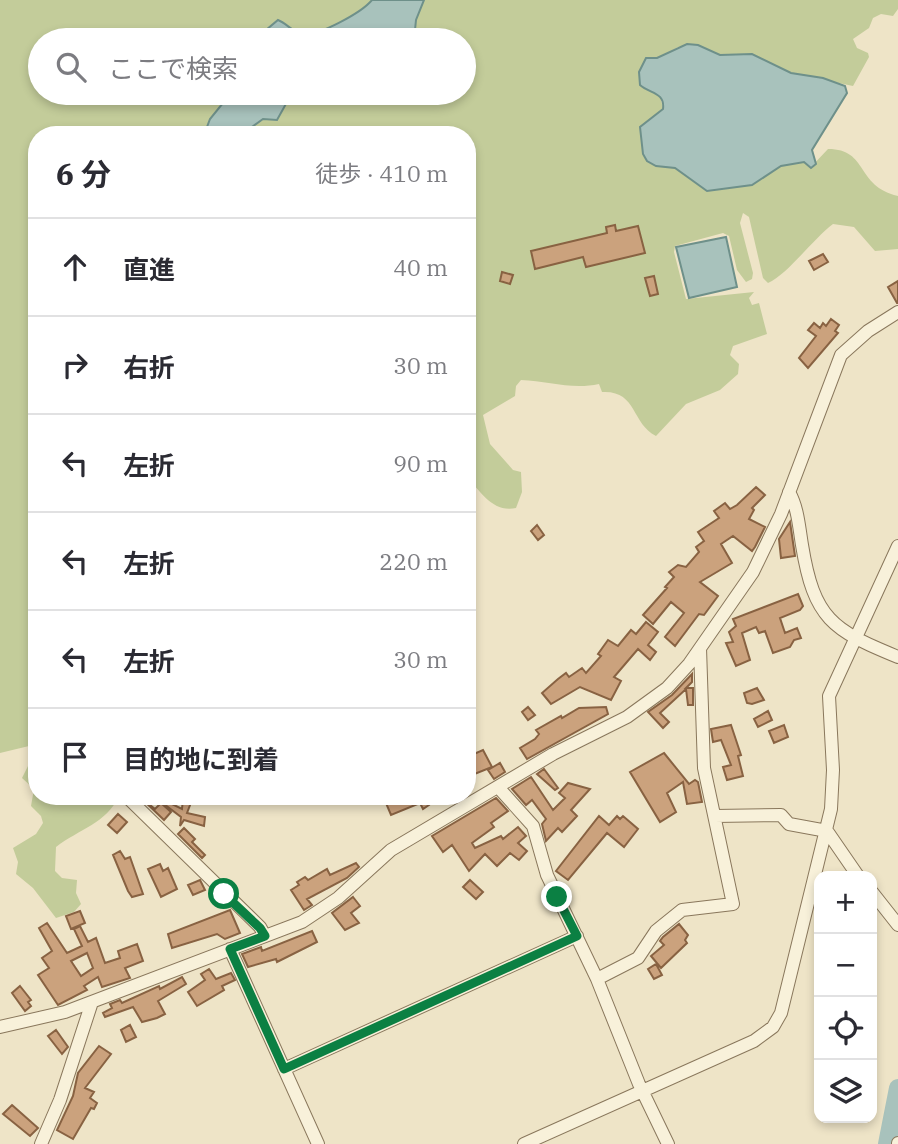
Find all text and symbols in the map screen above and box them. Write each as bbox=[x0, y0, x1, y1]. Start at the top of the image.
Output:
search box bbox=[28, 28, 476, 105]
icon: search bbox=[52, 48, 90, 86]
text: ここで検索 bbox=[108, 51, 238, 85]
text: 6 分 bbox=[56, 154, 111, 193]
text: 徒歩 · 410 m bbox=[315, 158, 448, 188]
icon: ahead bbox=[56, 248, 94, 286]
text: 直進 bbox=[123, 252, 175, 286]
text: 40 m bbox=[393, 252, 448, 282]
icon: right bbox=[56, 346, 94, 384]
text: 右折 bbox=[123, 350, 175, 384]
text: 30 m bbox=[393, 350, 448, 380]
icon: left bbox=[56, 444, 94, 482]
text: 左折 bbox=[123, 448, 175, 482]
text: 90 m bbox=[393, 448, 448, 478]
icon: left bbox=[56, 542, 94, 580]
text: 左折 bbox=[123, 546, 175, 580]
text: 220 m bbox=[379, 546, 448, 576]
icon: left bbox=[56, 640, 94, 678]
text: 左折 bbox=[123, 644, 175, 678]
text: 30 m bbox=[393, 644, 448, 674]
icon: arrive bbox=[56, 738, 94, 776]
text: 目的地に到着 bbox=[123, 742, 279, 776]
map controls bbox=[814, 871, 877, 1123]
button: + bbox=[814, 871, 877, 934]
route start bbox=[208, 878, 239, 909]
route end bbox=[541, 881, 572, 912]
button: − bbox=[814, 934, 877, 997]
button: locate bbox=[814, 997, 877, 1060]
button: layers bbox=[814, 1060, 877, 1123]

